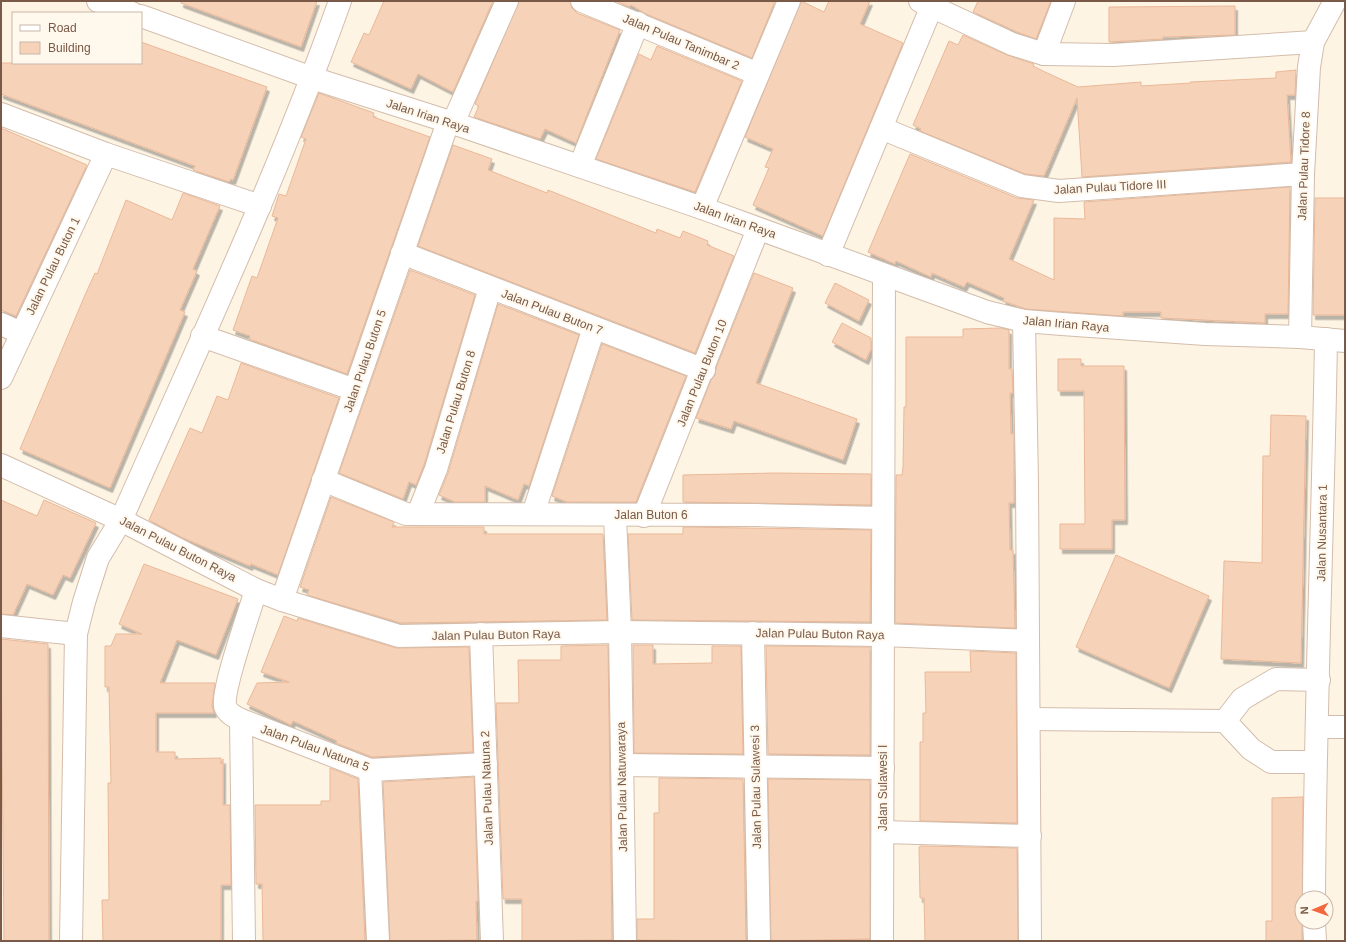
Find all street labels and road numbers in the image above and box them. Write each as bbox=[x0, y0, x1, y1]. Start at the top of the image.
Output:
street label: Jalan Pulau Tanimbar 2 bbox=[621, 11, 742, 73]
street label: Jalan Irian Raya bbox=[385, 96, 472, 136]
street label: Jalan Pulau Tidore 8 bbox=[1295, 111, 1313, 221]
street label: Jalan Pulau Tidore III bbox=[1053, 177, 1167, 197]
street label: Jalan Irian Raya bbox=[692, 199, 778, 242]
street label: Jalan Pulau Buton 1 bbox=[23, 214, 83, 317]
street label: Jalan Pulau Buton 7 bbox=[499, 286, 605, 338]
street label: Jalan Pulau Buton 5 bbox=[341, 308, 389, 414]
street label: Jalan Irian Raya bbox=[1022, 313, 1110, 335]
street label: Jalan Pulau Buton 10 bbox=[674, 317, 730, 429]
street label: Jalan Pulau Buton 8 bbox=[434, 348, 478, 455]
street label: Jalan Nusantara 1 bbox=[1314, 484, 1330, 582]
street label: Jalan Buton 6 bbox=[614, 508, 688, 522]
street label: Jalan Pulau Buton Raya bbox=[117, 514, 239, 585]
street label: Jalan Pulau Buton Raya bbox=[756, 626, 885, 642]
street label: Jalan Pulau Buton Raya bbox=[432, 627, 561, 643]
street label: Jalan Pulau Natuna 5 bbox=[259, 722, 372, 774]
street label: Jalan Pulau Natuwaraya bbox=[614, 722, 630, 852]
street label: Jalan Pulau Sulawesi 3 bbox=[748, 725, 764, 849]
street label: Jalan Pulau Natuna 2 bbox=[478, 730, 496, 846]
street label: Jalan Sulawesi I bbox=[876, 745, 890, 831]

